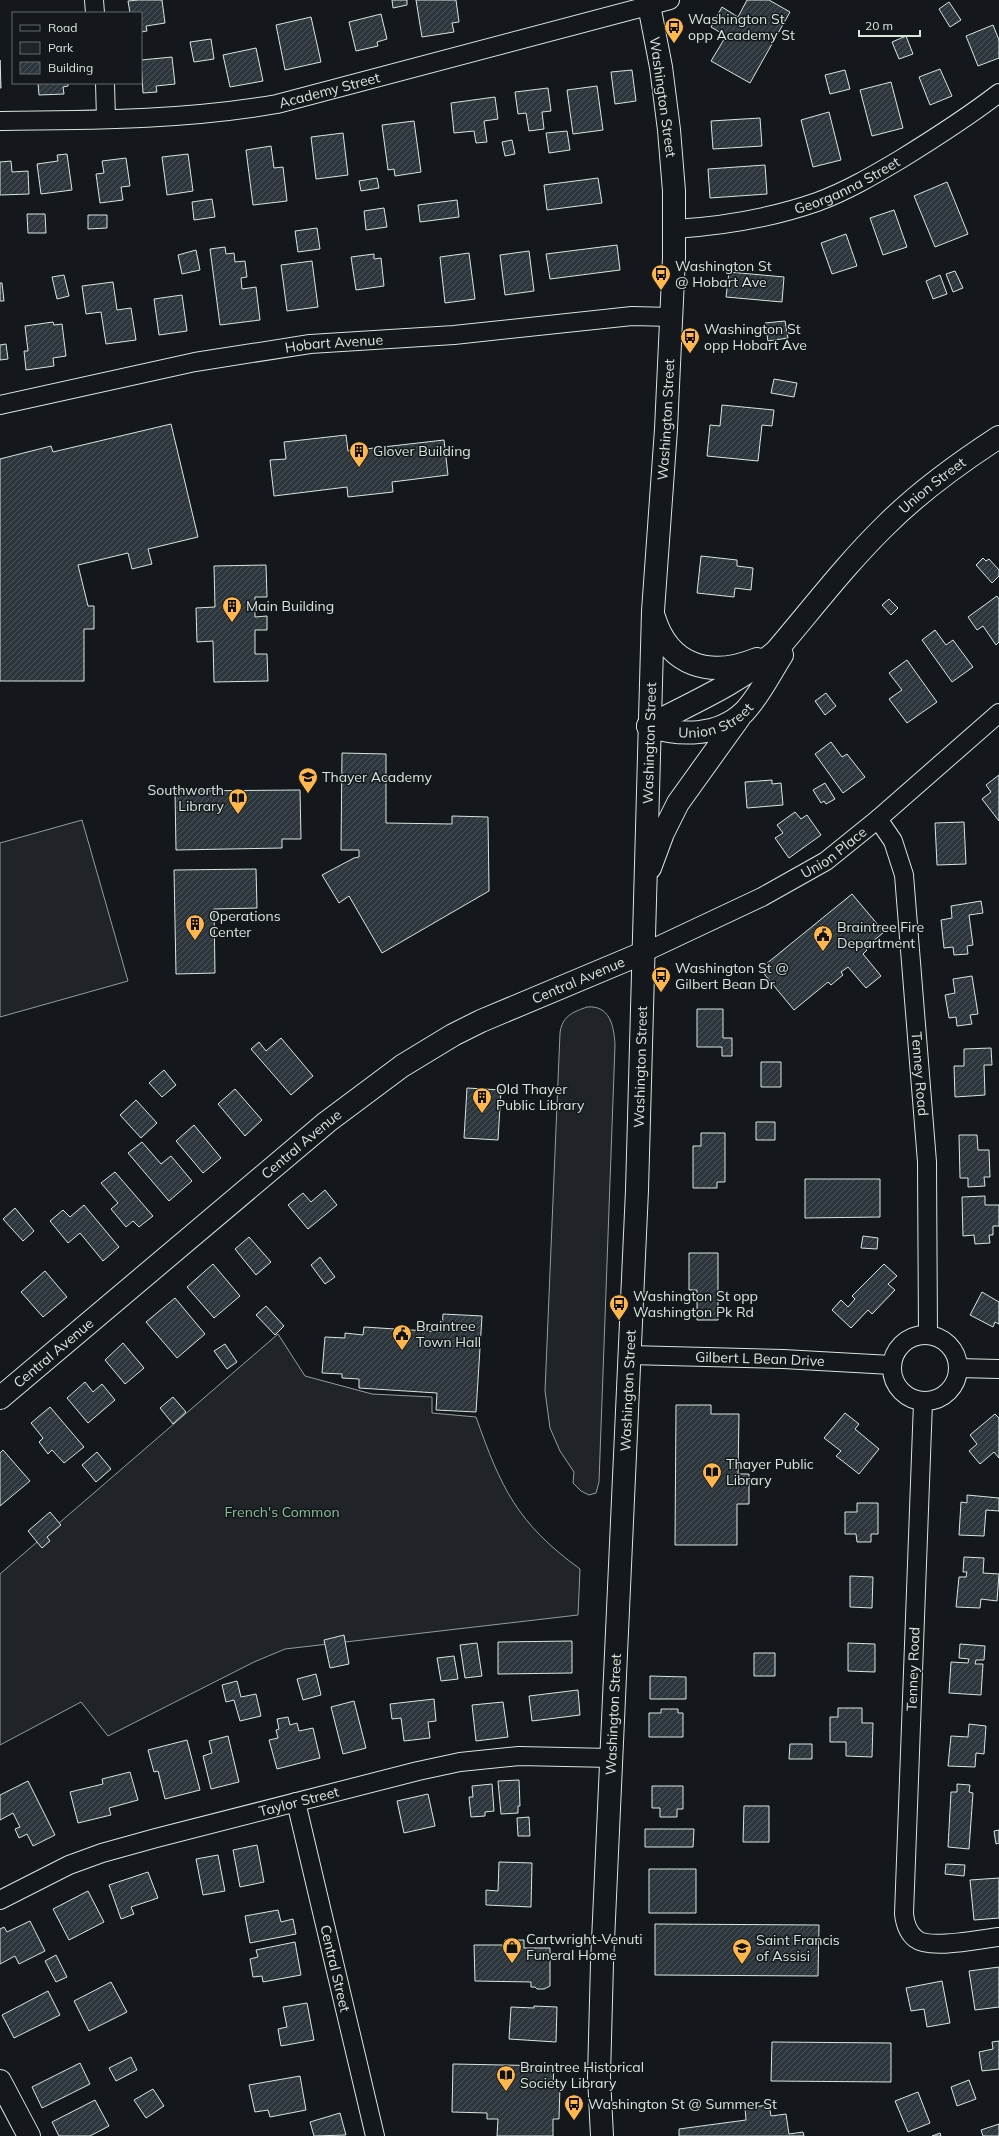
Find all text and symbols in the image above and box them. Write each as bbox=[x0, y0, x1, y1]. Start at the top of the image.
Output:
place label: Washington St opp Academy St bbox=[688, 10, 795, 44]
legend bbox=[12, 12, 142, 84]
scale bar bbox=[859, 12, 920, 38]
bus stop icon: Washington St opp Academy St bbox=[663, 16, 685, 44]
text: 20 m bbox=[865, 18, 893, 33]
text: Road bbox=[48, 20, 77, 35]
street label: Washington Street bbox=[646, 35, 680, 159]
text: Park bbox=[48, 40, 74, 55]
text: Building bbox=[48, 60, 93, 75]
street label: Academy Street bbox=[277, 68, 382, 112]
street label: Georganna Street bbox=[792, 153, 903, 218]
place label: Washington St @ Hobart Ave bbox=[675, 257, 772, 291]
bus stop icon: Washington St @ Hobart Ave bbox=[650, 263, 672, 291]
place label: Washington St opp Hobart Ave bbox=[704, 320, 807, 354]
bus stop icon: Washington St opp Hobart Ave bbox=[679, 326, 701, 354]
street label: Hobart Avenue bbox=[284, 330, 384, 357]
street label: Washington Street bbox=[653, 358, 678, 481]
building icon: Glover Building bbox=[348, 440, 370, 468]
place label: Glover Building bbox=[373, 442, 471, 460]
street label: Union Street bbox=[895, 453, 969, 517]
building icon: Main Building bbox=[221, 595, 243, 623]
place label: Main Building bbox=[246, 597, 334, 615]
street label: Washington Street bbox=[639, 682, 660, 804]
street label: Union Street bbox=[678, 699, 757, 742]
school or university icon: Thayer Academy bbox=[297, 766, 319, 794]
place label: Thayer Academy bbox=[322, 768, 432, 786]
place label: Southworth Library bbox=[148, 781, 225, 815]
library icon: Southworth Library bbox=[227, 787, 249, 815]
street label: Union Place bbox=[798, 823, 870, 882]
place label: Operations Center bbox=[209, 907, 281, 941]
building icon: Operations Center bbox=[184, 913, 206, 941]
place label: Braintree Fire Department bbox=[837, 918, 924, 952]
public building icon: Braintree Fire Department bbox=[812, 924, 834, 952]
street label: Central Avenue bbox=[529, 953, 627, 1008]
place label: Washington St @ Gilbert Bean Dr bbox=[675, 959, 789, 993]
bus stop icon: Washington St @ Gilbert Bean Dr bbox=[650, 965, 672, 993]
street label: Washington Street bbox=[630, 1006, 651, 1128]
street label: Tenney Road bbox=[908, 1031, 932, 1117]
place label: Old Thayer Public Library bbox=[496, 1080, 585, 1114]
building icon: Old Thayer Public Library bbox=[471, 1086, 493, 1114]
street label: Central Avenue bbox=[257, 1105, 345, 1183]
place label: Washington St opp Washington Pk Rd bbox=[633, 1287, 758, 1321]
bus stop icon: Washington St opp Washington Pk Rd bbox=[608, 1293, 630, 1321]
street label: Central Avenue bbox=[10, 1314, 97, 1392]
place label: Braintree Town Hall bbox=[416, 1317, 481, 1351]
public building icon: Braintree Town Hall bbox=[391, 1323, 413, 1351]
street label: Washington Street bbox=[616, 1329, 640, 1452]
street label: Gilbert L Bean Drive bbox=[695, 1348, 825, 1370]
place label: Thayer Public Library bbox=[726, 1455, 814, 1489]
library icon: Thayer Public Library bbox=[701, 1461, 723, 1489]
park label: French's Common bbox=[224, 1503, 340, 1521]
street label: Tenney Road bbox=[903, 1627, 923, 1711]
street label: Washington Street bbox=[602, 1653, 625, 1776]
street label: Taylor Street bbox=[257, 1783, 341, 1820]
street label: Central Street bbox=[316, 1923, 354, 2014]
place label: Cartwright-Venuti Funeral Home bbox=[526, 1930, 643, 1964]
place label: Saint Francis of Assisi bbox=[756, 1931, 840, 1965]
shop icon: Cartwright-Venuti Funeral Home bbox=[501, 1936, 523, 1964]
school or university icon: Saint Francis of Assisi bbox=[731, 1937, 753, 1965]
place label: Braintree Historical Society Library bbox=[520, 2058, 644, 2092]
library icon: Braintree Historical Society Library bbox=[495, 2064, 517, 2092]
bus stop icon: Washington St @ Summer St bbox=[563, 2093, 585, 2121]
place label: Washington St @ Summer St bbox=[588, 2095, 777, 2113]

